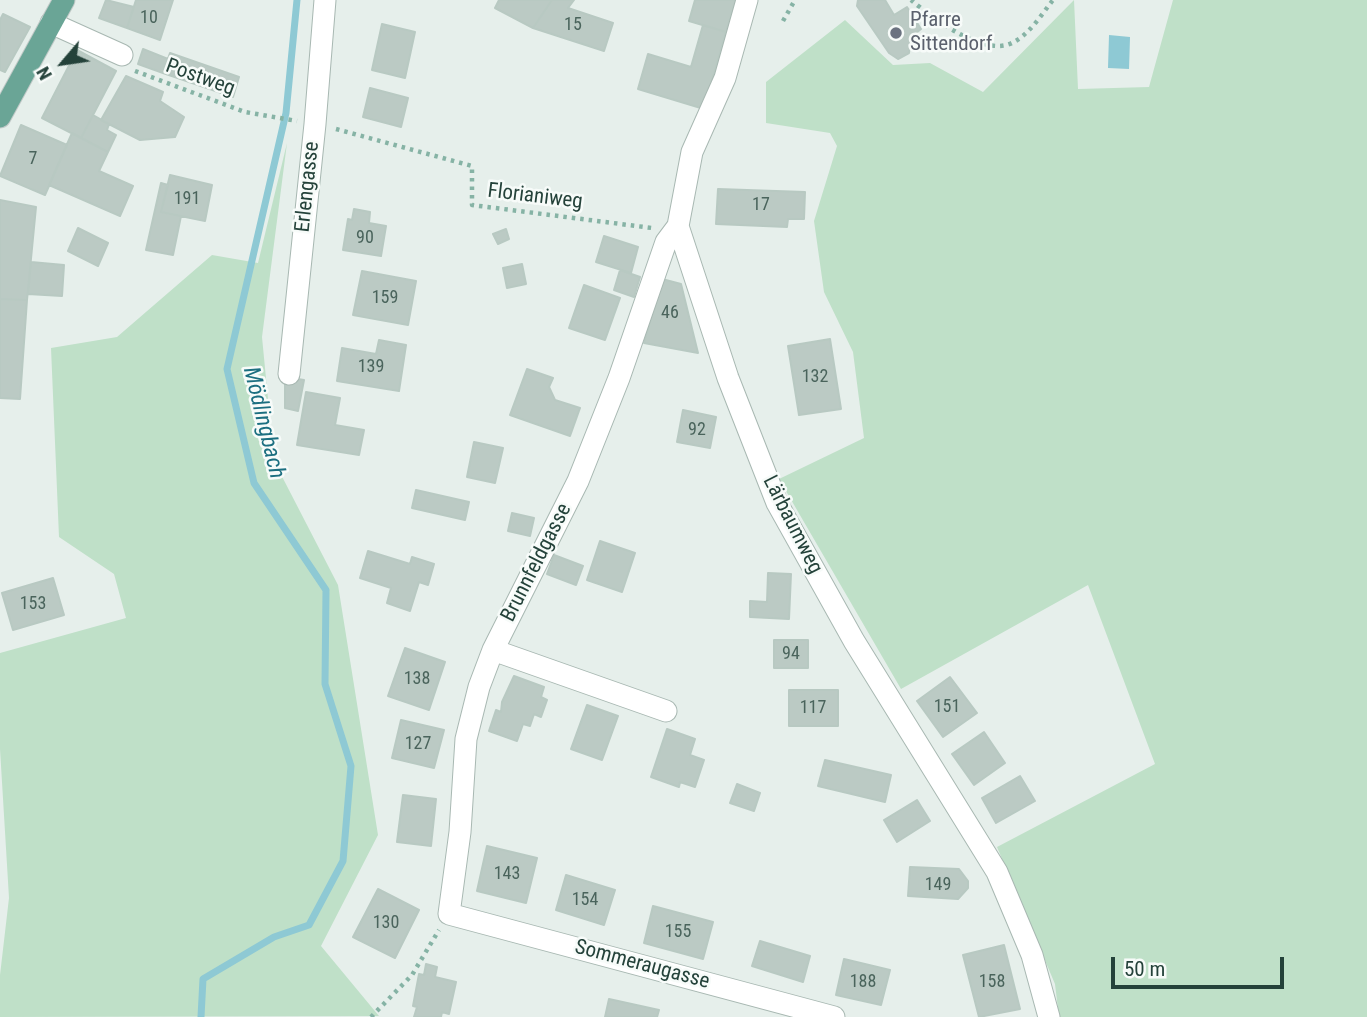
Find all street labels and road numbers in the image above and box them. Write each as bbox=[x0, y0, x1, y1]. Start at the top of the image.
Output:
street label: Postweg bbox=[162, 54, 238, 102]
street label: Erlengasse bbox=[291, 140, 325, 234]
street label: Florianiweg bbox=[486, 179, 584, 215]
street label: Lärbaumweg bbox=[757, 472, 827, 578]
street label: Brunnfeldgasse bbox=[496, 500, 578, 626]
street label: Sommeraugasse bbox=[572, 935, 712, 995]

